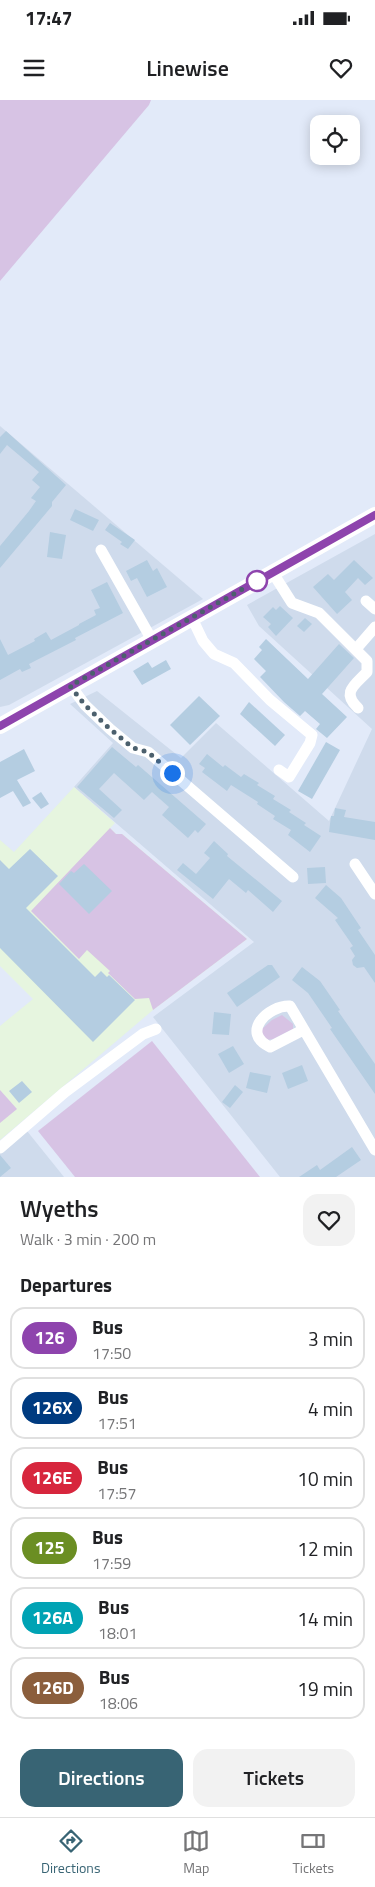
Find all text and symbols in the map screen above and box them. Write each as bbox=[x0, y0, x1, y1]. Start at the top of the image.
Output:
text: 17:47 bbox=[25, 3, 72, 32]
text: Linewise bbox=[146, 51, 229, 85]
icon: menu bbox=[20, 54, 48, 82]
icon: heart bbox=[327, 54, 355, 82]
map controls bbox=[310, 115, 360, 165]
button: locate bbox=[310, 115, 360, 165]
unlabelled marker bbox=[246, 570, 268, 592]
your location bbox=[160, 761, 185, 786]
text: Wyeths bbox=[20, 1190, 99, 1226]
button: heart bbox=[303, 1194, 355, 1246]
text: Walk · 3 min · 200 m bbox=[20, 1227, 156, 1251]
text: Departures bbox=[20, 1270, 112, 1299]
text: Bus bbox=[92, 1312, 123, 1341]
text: 126 bbox=[34, 1324, 65, 1351]
text: 3 min bbox=[308, 1324, 353, 1353]
text: 17:50 bbox=[92, 1341, 131, 1365]
text: Bus bbox=[97, 1382, 129, 1411]
text: 126X bbox=[32, 1394, 72, 1421]
text: 4 min bbox=[308, 1394, 353, 1423]
text: 17:51 bbox=[97, 1411, 137, 1435]
text: Bus bbox=[97, 1452, 128, 1481]
text: 126E bbox=[32, 1464, 72, 1491]
text: 10 min bbox=[297, 1464, 353, 1493]
text: 17:57 bbox=[97, 1481, 137, 1505]
text: Bus bbox=[92, 1522, 123, 1551]
text: 125 bbox=[34, 1534, 65, 1561]
text: 12 min bbox=[297, 1534, 353, 1563]
text: 17:59 bbox=[92, 1551, 131, 1575]
text: Bus bbox=[98, 1592, 129, 1621]
text: 126A bbox=[32, 1604, 73, 1631]
text: 14 min bbox=[297, 1604, 353, 1633]
text: 18:01 bbox=[98, 1621, 137, 1645]
text: Bus bbox=[99, 1662, 130, 1691]
text: 126D bbox=[32, 1674, 74, 1701]
text: 19 min bbox=[297, 1674, 353, 1703]
text: 18:06 bbox=[99, 1691, 138, 1715]
button: Directions bbox=[20, 1749, 183, 1807]
button: Tickets bbox=[193, 1749, 355, 1807]
tab: Directions bbox=[41, 1827, 100, 1878]
tab: Map bbox=[182, 1827, 210, 1878]
tab: Tickets bbox=[292, 1827, 334, 1878]

